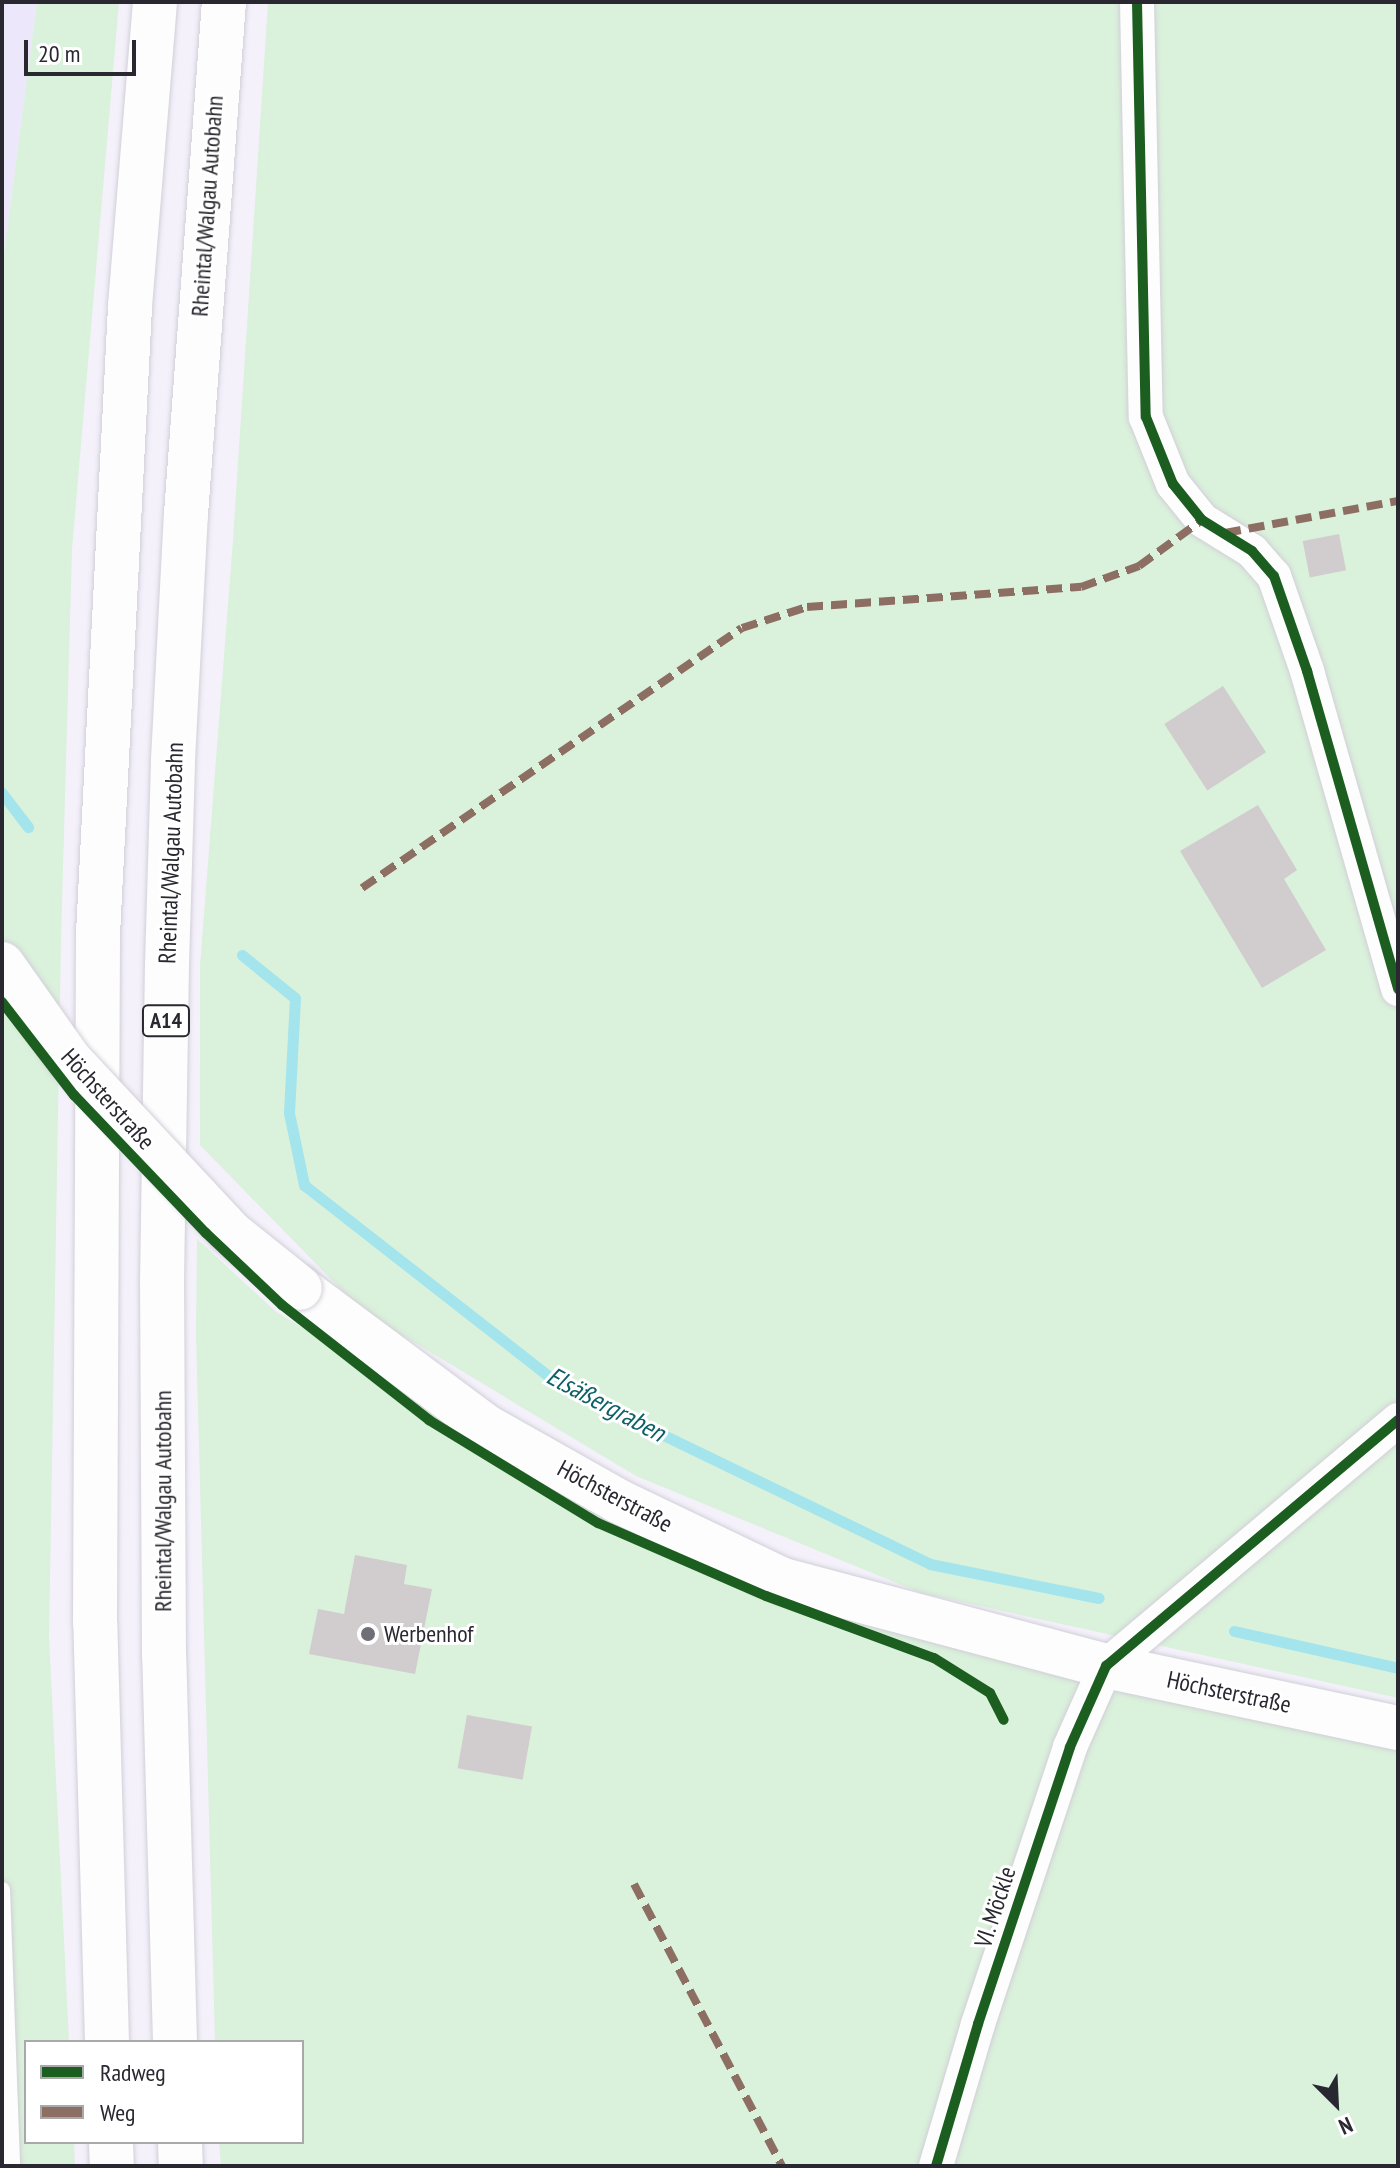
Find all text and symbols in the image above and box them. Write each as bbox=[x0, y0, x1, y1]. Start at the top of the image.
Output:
scale bar bbox=[28, 24, 140, 74]
text: 20 m bbox=[38, 38, 80, 69]
street label: Rheintal/Walgau Autobahn bbox=[185, 94, 229, 318]
street label: Rheintal/Walgau Autobahn bbox=[153, 741, 189, 965]
road number: A14 bbox=[140, 1003, 192, 1039]
street label: Höchsterstraße bbox=[55, 1043, 161, 1155]
water label: Elsäßergraben bbox=[542, 1360, 670, 1448]
street label: Rheintal/Walgau Autobahn bbox=[149, 1390, 177, 1612]
street label: Höchsterstraße bbox=[553, 1454, 677, 1538]
place label: Werbenhof bbox=[384, 1620, 473, 1648]
marker: Werbenhof bbox=[359, 1625, 377, 1643]
street label: Höchsterstraße bbox=[1164, 1665, 1294, 1719]
street label: VI. Möckle bbox=[968, 1862, 1022, 1952]
legend bbox=[24, 2040, 304, 2144]
text: Radweg bbox=[100, 2057, 166, 2088]
north arrow bbox=[1296, 2064, 1376, 2144]
text: Weg bbox=[100, 2097, 135, 2128]
text: N bbox=[1335, 2111, 1357, 2141]

